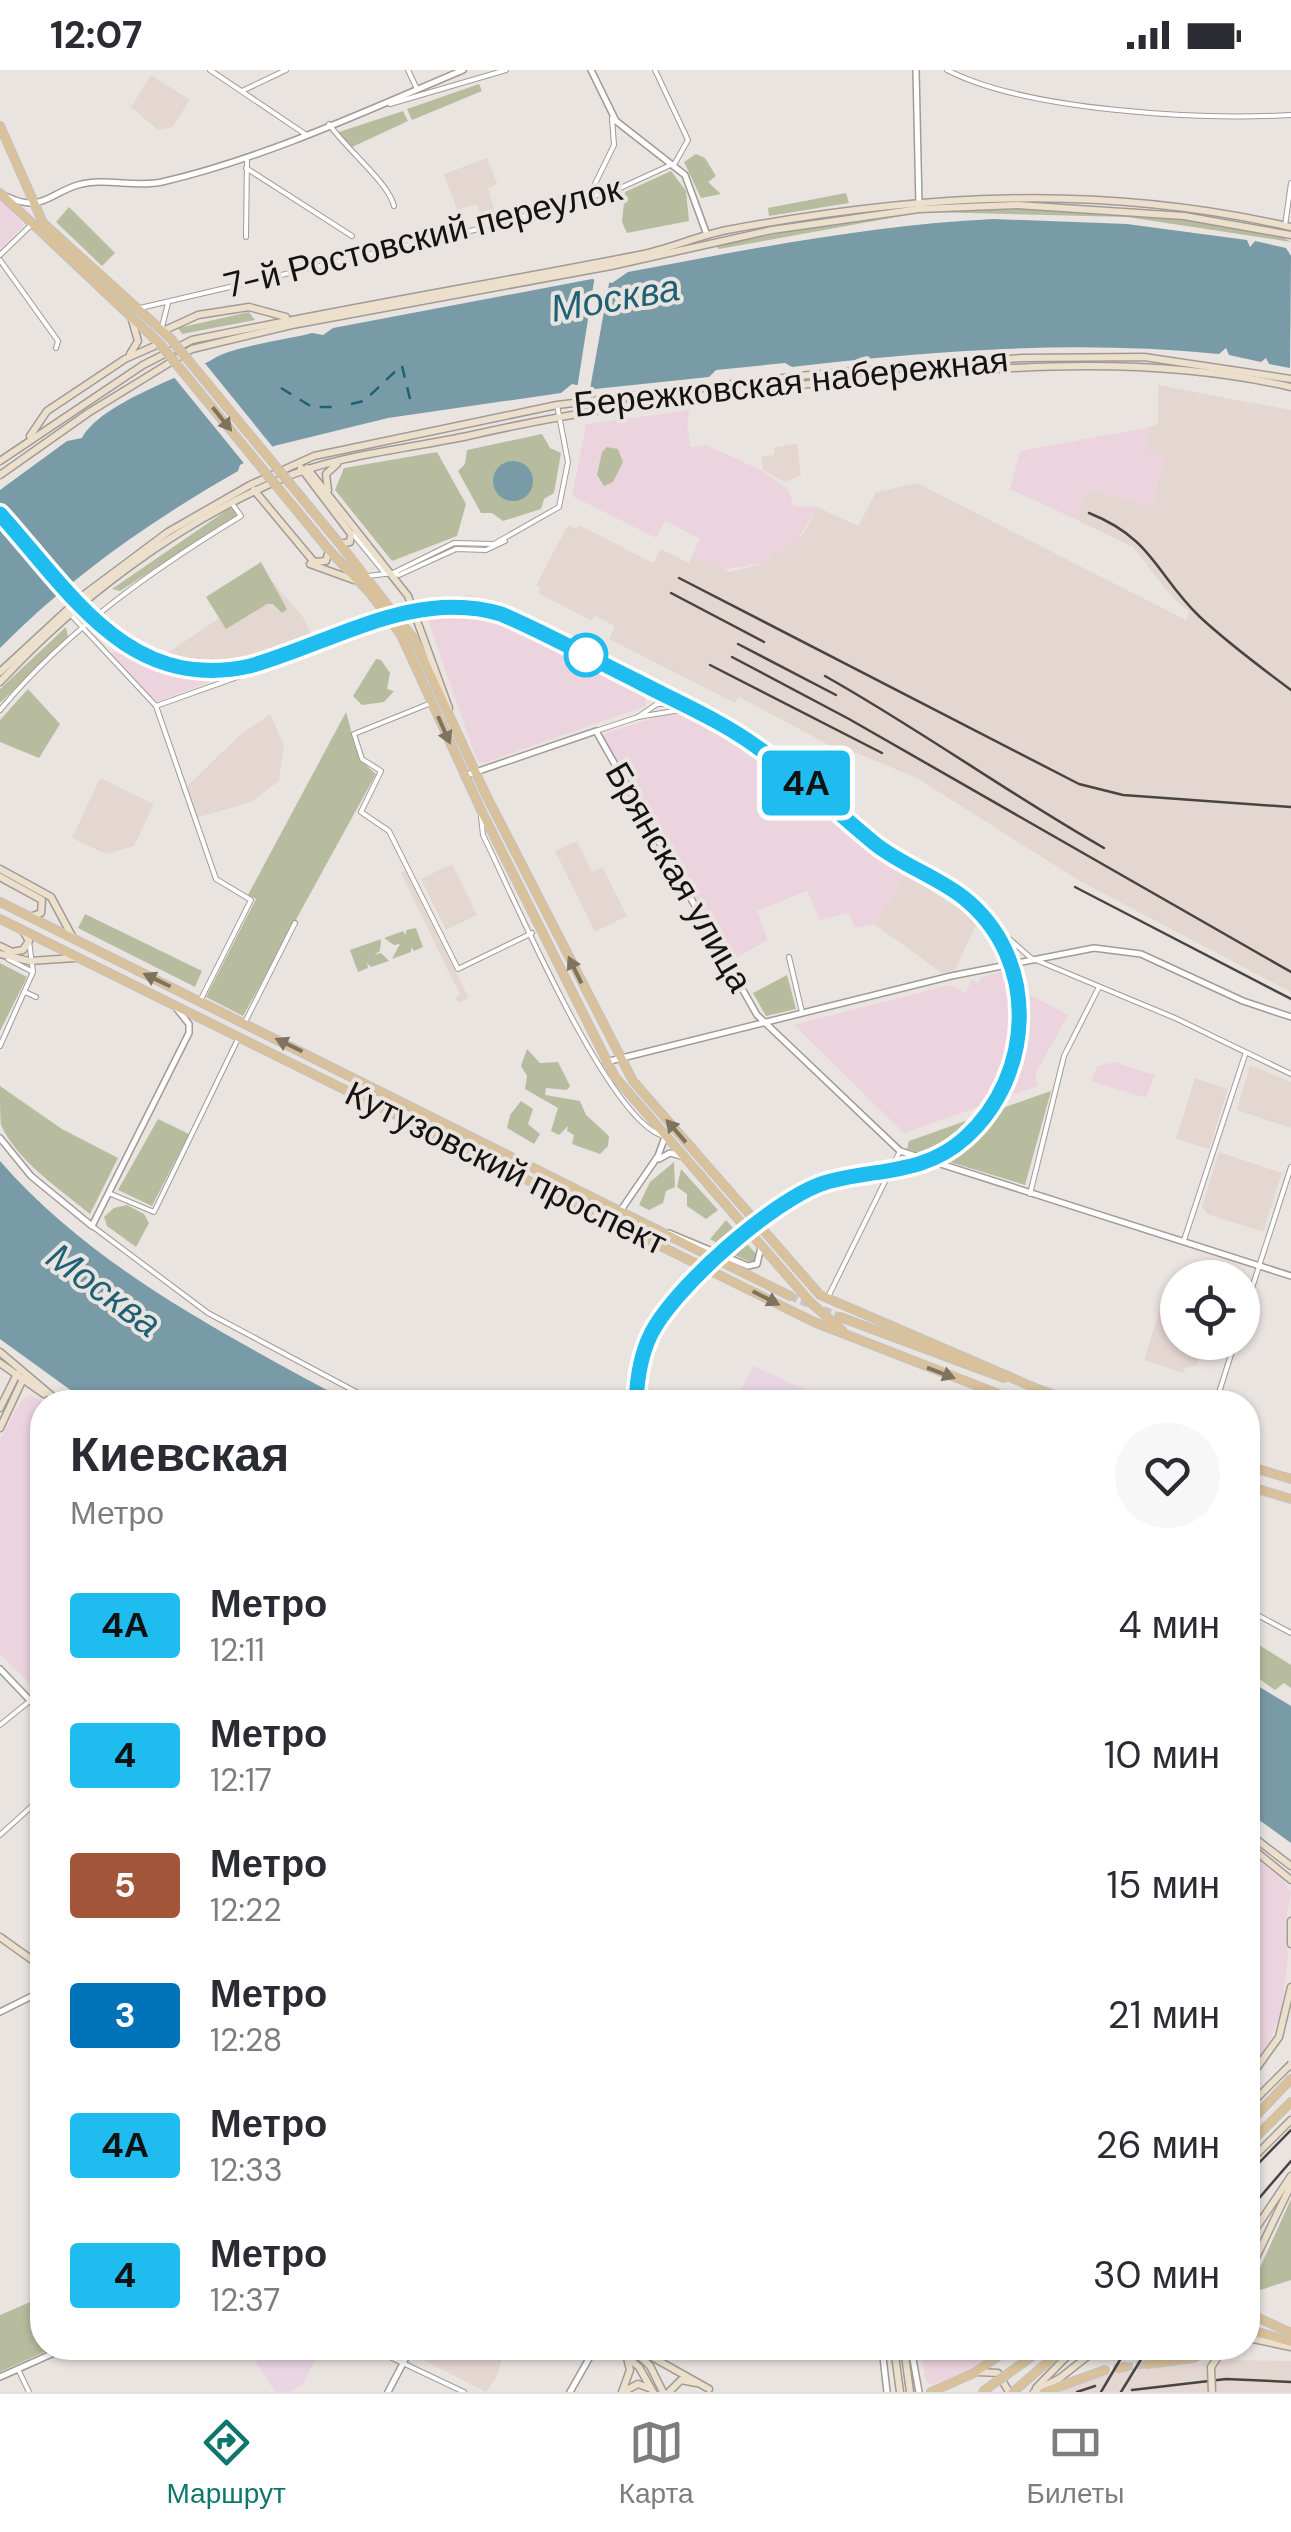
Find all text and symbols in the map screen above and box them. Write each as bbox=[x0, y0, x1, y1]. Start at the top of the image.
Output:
text: 12:07 bbox=[50, 10, 142, 60]
street label: 7-й Ростовский переулок bbox=[220, 165, 627, 309]
water label: Москва bbox=[547, 262, 683, 334]
street label: Бережковская набережная bbox=[571, 336, 1011, 428]
one-way arrow bbox=[211, 407, 232, 432]
unlabelled marker bbox=[565, 634, 607, 676]
one-way arrow bbox=[436, 715, 452, 745]
line badge: 4А bbox=[761, 750, 851, 816]
street label: Брянская улица bbox=[595, 754, 764, 1001]
text: 4А bbox=[782, 760, 830, 806]
one-way arrow bbox=[567, 956, 584, 985]
one-way arrow bbox=[142, 972, 171, 989]
one-way arrow bbox=[274, 1037, 303, 1054]
street label: Кутузовский проспект bbox=[338, 1070, 674, 1266]
one-way arrow bbox=[665, 1119, 687, 1144]
water label: Москва bbox=[37, 1232, 171, 1348]
map controls bbox=[1160, 1260, 1260, 1360]
button: locate bbox=[1160, 1260, 1260, 1360]
one-way arrow bbox=[751, 1289, 780, 1306]
one-way arrow bbox=[926, 1365, 956, 1381]
text: Киевская bbox=[70, 1423, 289, 1486]
button: heart bbox=[1115, 1423, 1220, 1528]
text: Метро bbox=[70, 1492, 164, 1534]
text: Метро bbox=[210, 1579, 327, 1629]
text: 4 мин bbox=[1118, 1600, 1220, 1650]
text: 4А bbox=[101, 1602, 149, 1648]
text: 12:11 bbox=[210, 1629, 265, 1671]
text: Метро bbox=[210, 1709, 327, 1759]
text: 10 мин bbox=[1104, 1730, 1220, 1780]
text: 4 bbox=[114, 1732, 136, 1778]
text: 12:17 bbox=[210, 1759, 272, 1801]
text: Метро bbox=[210, 1839, 327, 1889]
text: 15 мин bbox=[1107, 1860, 1220, 1910]
text: 5 bbox=[114, 1862, 136, 1908]
text: 12:22 bbox=[210, 1889, 282, 1931]
text: Метро bbox=[210, 1969, 327, 2019]
text: 21 мин bbox=[1108, 1990, 1220, 2040]
text: 3 bbox=[114, 1992, 136, 2038]
text: 12:28 bbox=[210, 2019, 282, 2061]
text: Метро bbox=[210, 2099, 327, 2149]
text: 26 мин bbox=[1096, 2120, 1220, 2170]
text: 4А bbox=[101, 2122, 149, 2168]
text: 12:33 bbox=[210, 2149, 283, 2191]
text: Метро bbox=[210, 2229, 327, 2279]
text: 30 мин bbox=[1093, 2250, 1220, 2300]
text: 4 bbox=[114, 2252, 136, 2298]
text: 12:37 bbox=[210, 2279, 280, 2321]
tab: Маршрут bbox=[166, 2415, 286, 2512]
tab: Карта bbox=[619, 2415, 694, 2512]
tab: Билеты bbox=[1027, 2415, 1125, 2512]

